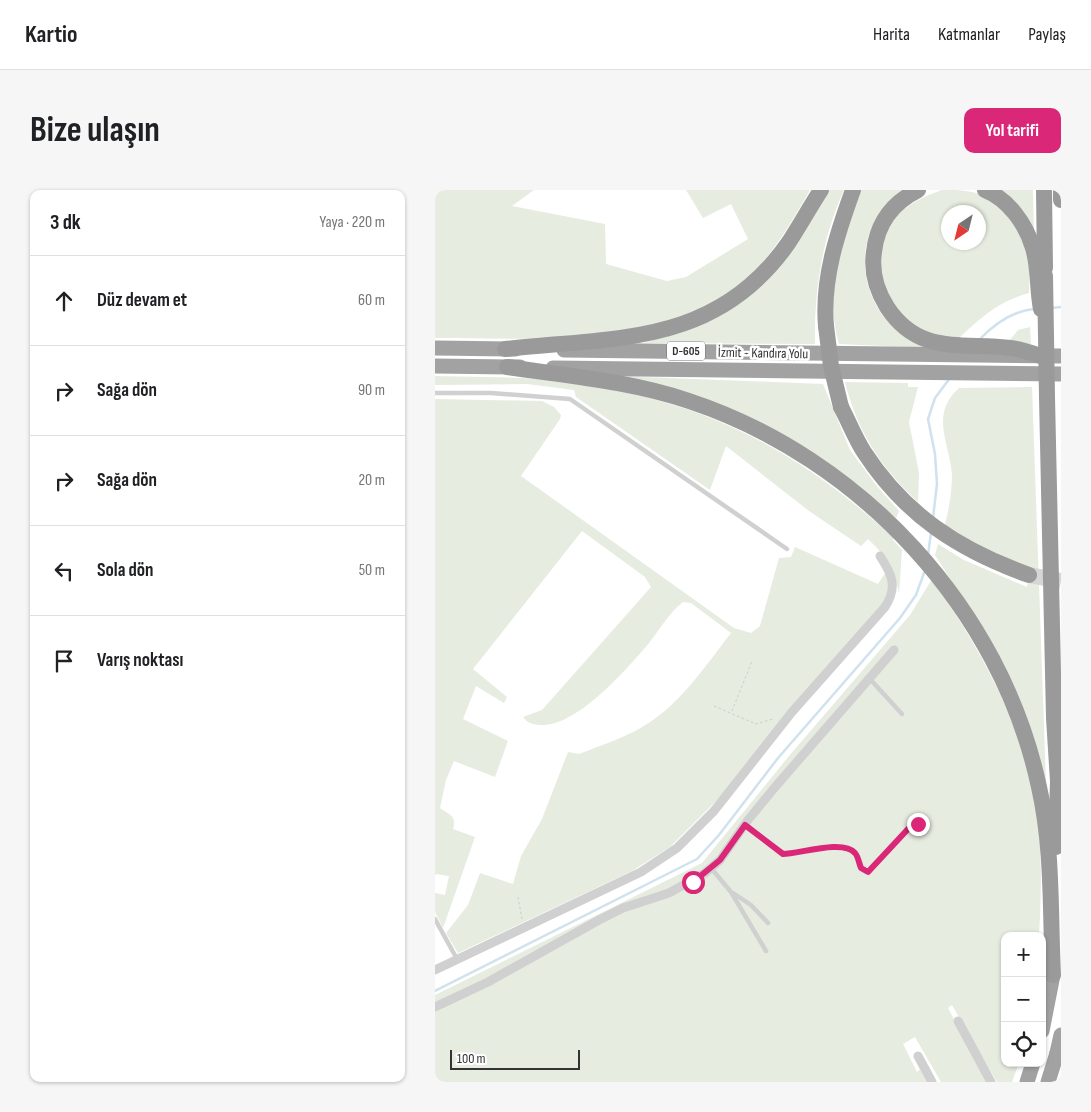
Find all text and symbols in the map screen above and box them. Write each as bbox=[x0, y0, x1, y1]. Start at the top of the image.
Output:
text: Kartio bbox=[25, 20, 77, 49]
text: Harita bbox=[873, 24, 910, 45]
text: Katmanlar bbox=[938, 24, 1000, 45]
text: Paylaş bbox=[1028, 24, 1066, 45]
button: Yol tarifi bbox=[964, 108, 1061, 153]
text: Bize ulaşın bbox=[30, 109, 160, 152]
north arrow bbox=[941, 205, 986, 250]
text: 3 dk bbox=[50, 210, 81, 235]
text: Yaya · 220 m bbox=[319, 213, 385, 232]
icon: ahead bbox=[50, 287, 78, 315]
text: Düz devam et bbox=[97, 289, 187, 312]
text: 60 m bbox=[358, 291, 385, 310]
road number: D-605 bbox=[667, 342, 705, 360]
street label: İzmit - Kandıra Yolu bbox=[718, 344, 808, 362]
icon: right bbox=[50, 377, 78, 405]
text: Sağa dön bbox=[97, 379, 157, 402]
text: 90 m bbox=[358, 381, 385, 400]
icon: right bbox=[50, 467, 78, 495]
text: Sağa dön bbox=[97, 469, 157, 492]
text: 20 m bbox=[358, 471, 385, 490]
icon: left bbox=[50, 557, 78, 585]
text: Sola dön bbox=[97, 559, 153, 582]
text: 50 m bbox=[359, 561, 385, 580]
icon: arrive bbox=[50, 647, 78, 675]
text: Varış noktası bbox=[97, 649, 183, 672]
route end bbox=[907, 813, 930, 836]
route start bbox=[682, 871, 705, 894]
map controls bbox=[1001, 932, 1046, 1067]
button: + bbox=[1001, 932, 1046, 977]
button: − bbox=[1001, 977, 1046, 1022]
button: locate bbox=[1001, 1022, 1046, 1067]
scale bar bbox=[450, 1047, 580, 1070]
text: 100 m bbox=[457, 1050, 486, 1067]

